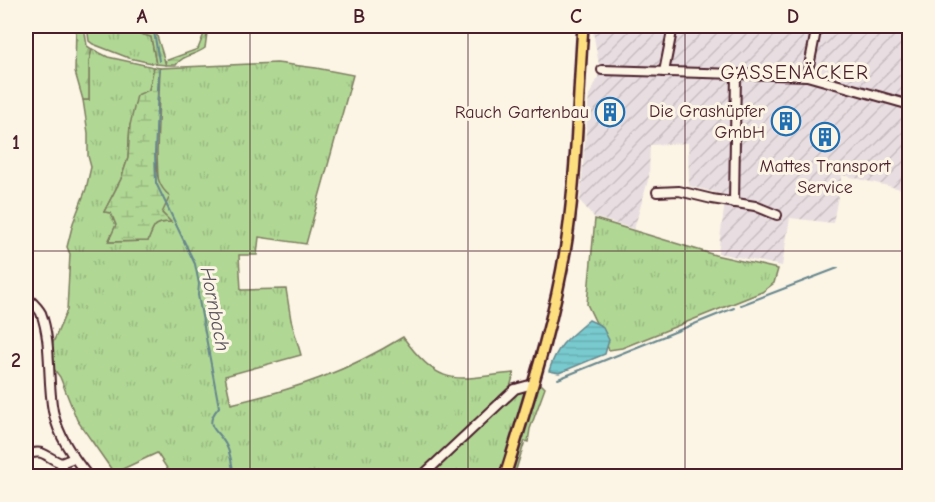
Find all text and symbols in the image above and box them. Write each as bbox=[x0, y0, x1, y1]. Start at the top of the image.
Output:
text: A bbox=[136, 5, 148, 28]
text: B bbox=[353, 5, 365, 28]
text: C bbox=[570, 5, 582, 28]
text: D bbox=[787, 5, 799, 28]
district label: GASSENÄCKER bbox=[721, 61, 869, 84]
building icon: Rauch Gartenbau bbox=[594, 96, 626, 128]
place label: Die Grashüpfer GmbH bbox=[649, 101, 766, 143]
place label: Rauch Gartenbau bbox=[455, 102, 589, 123]
building icon: Die Grashüpfer GmbH bbox=[770, 105, 802, 137]
building icon: Mattes Transport Service bbox=[809, 121, 841, 153]
text: 1 bbox=[12, 131, 20, 154]
place label: Mattes Transport Service bbox=[760, 156, 891, 198]
water label: Hornbach bbox=[196, 265, 234, 353]
text: 2 bbox=[11, 349, 21, 372]

